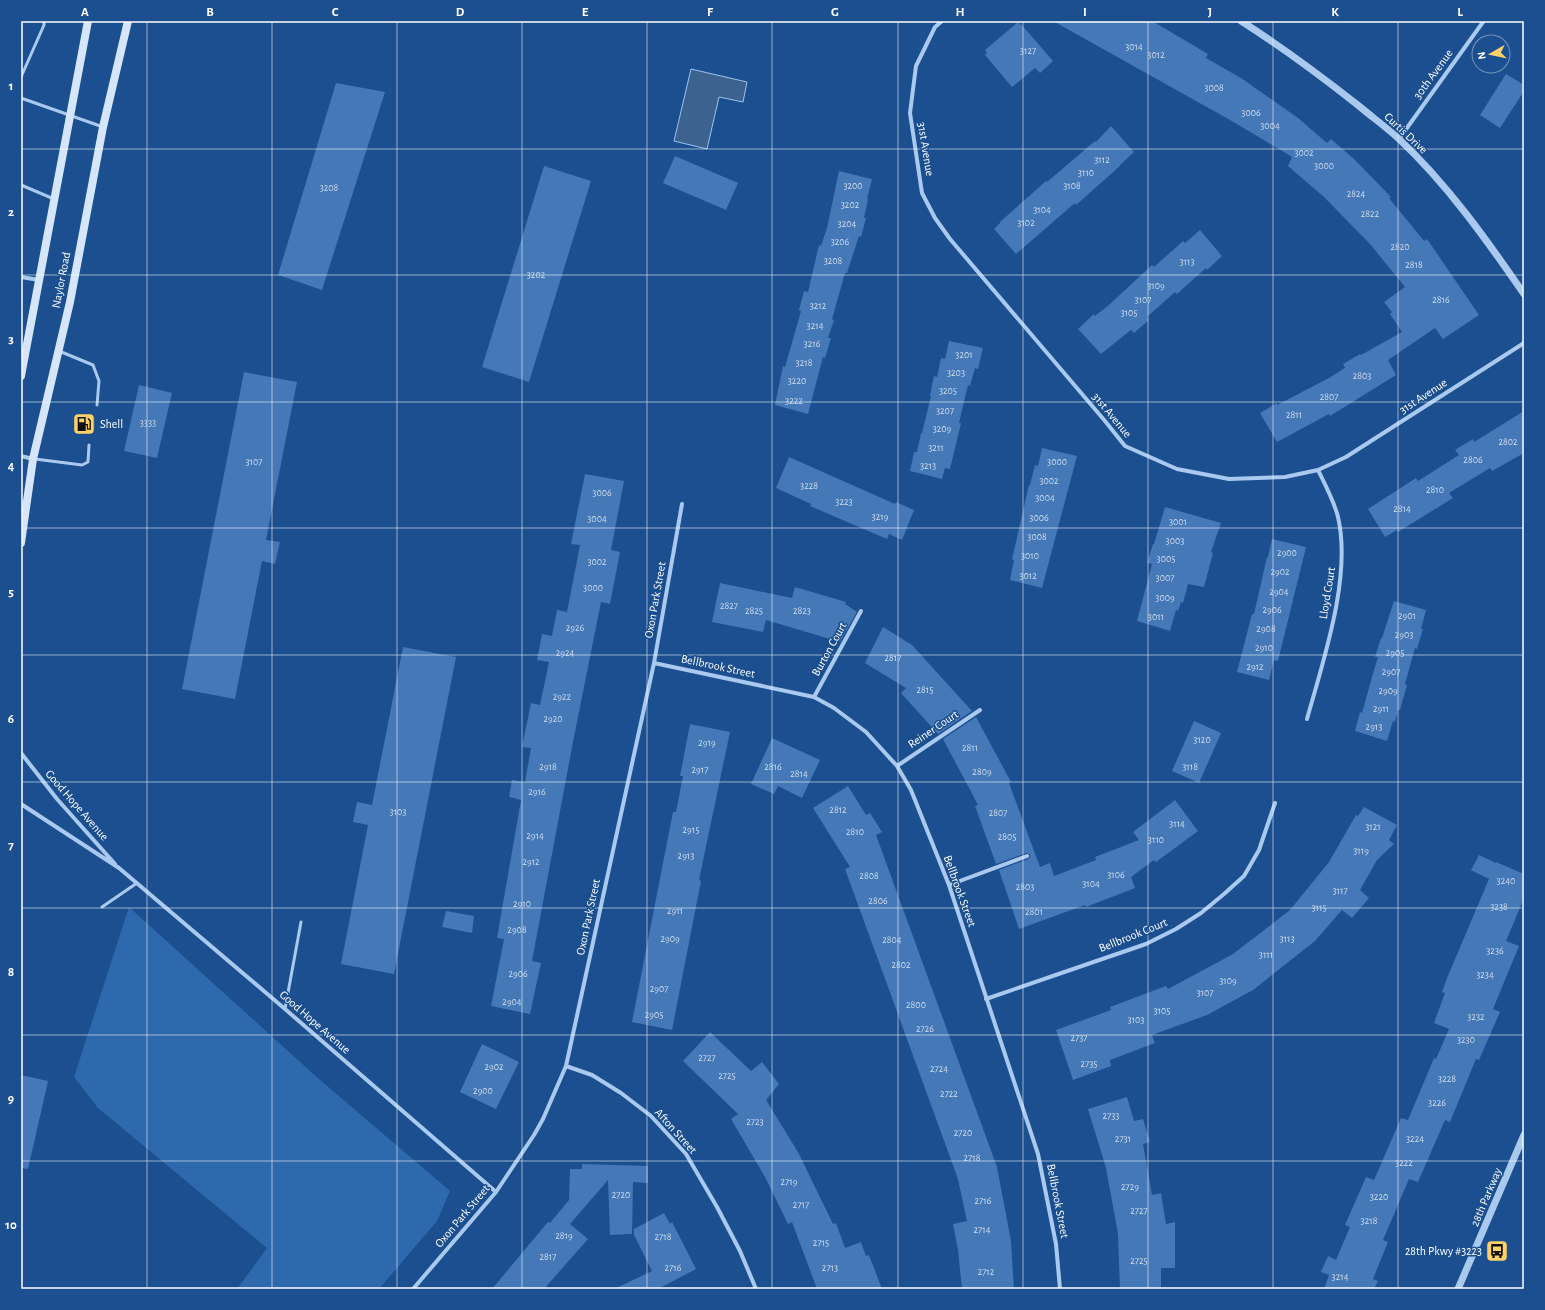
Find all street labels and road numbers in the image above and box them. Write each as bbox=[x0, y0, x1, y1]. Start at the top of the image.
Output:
street label: 30th Avenue bbox=[1411, 47, 1455, 101]
street label: Curtis Drive bbox=[1382, 110, 1430, 156]
street label: 31st Avenue bbox=[916, 121, 936, 177]
street label: Naylor Road bbox=[50, 251, 73, 309]
street label: 31st Avenue bbox=[1397, 376, 1449, 416]
street label: 31st Avenue bbox=[1090, 390, 1134, 440]
street label: Oxon Park Street bbox=[642, 561, 668, 639]
street label: Lloyd Court bbox=[1317, 566, 1338, 620]
street label: Burton Court bbox=[809, 620, 849, 678]
street label: Bellbrook Street bbox=[680, 652, 756, 680]
street label: Reiner Court bbox=[906, 708, 960, 750]
street label: Good Hope Avenue bbox=[43, 767, 111, 843]
street label: Bellbrook Street bbox=[942, 854, 979, 929]
street label: Oxon Park Street bbox=[574, 878, 602, 956]
street label: Bellbrook Court bbox=[1097, 916, 1169, 954]
street label: Good Hope Avenue bbox=[277, 988, 353, 1056]
street label: Afton Street bbox=[653, 1106, 699, 1156]
street label: Bellbrook Street bbox=[1045, 1163, 1071, 1239]
street label: 28th Parkway bbox=[1468, 1166, 1505, 1228]
street label: Oxon Park Street bbox=[432, 1182, 492, 1250]

